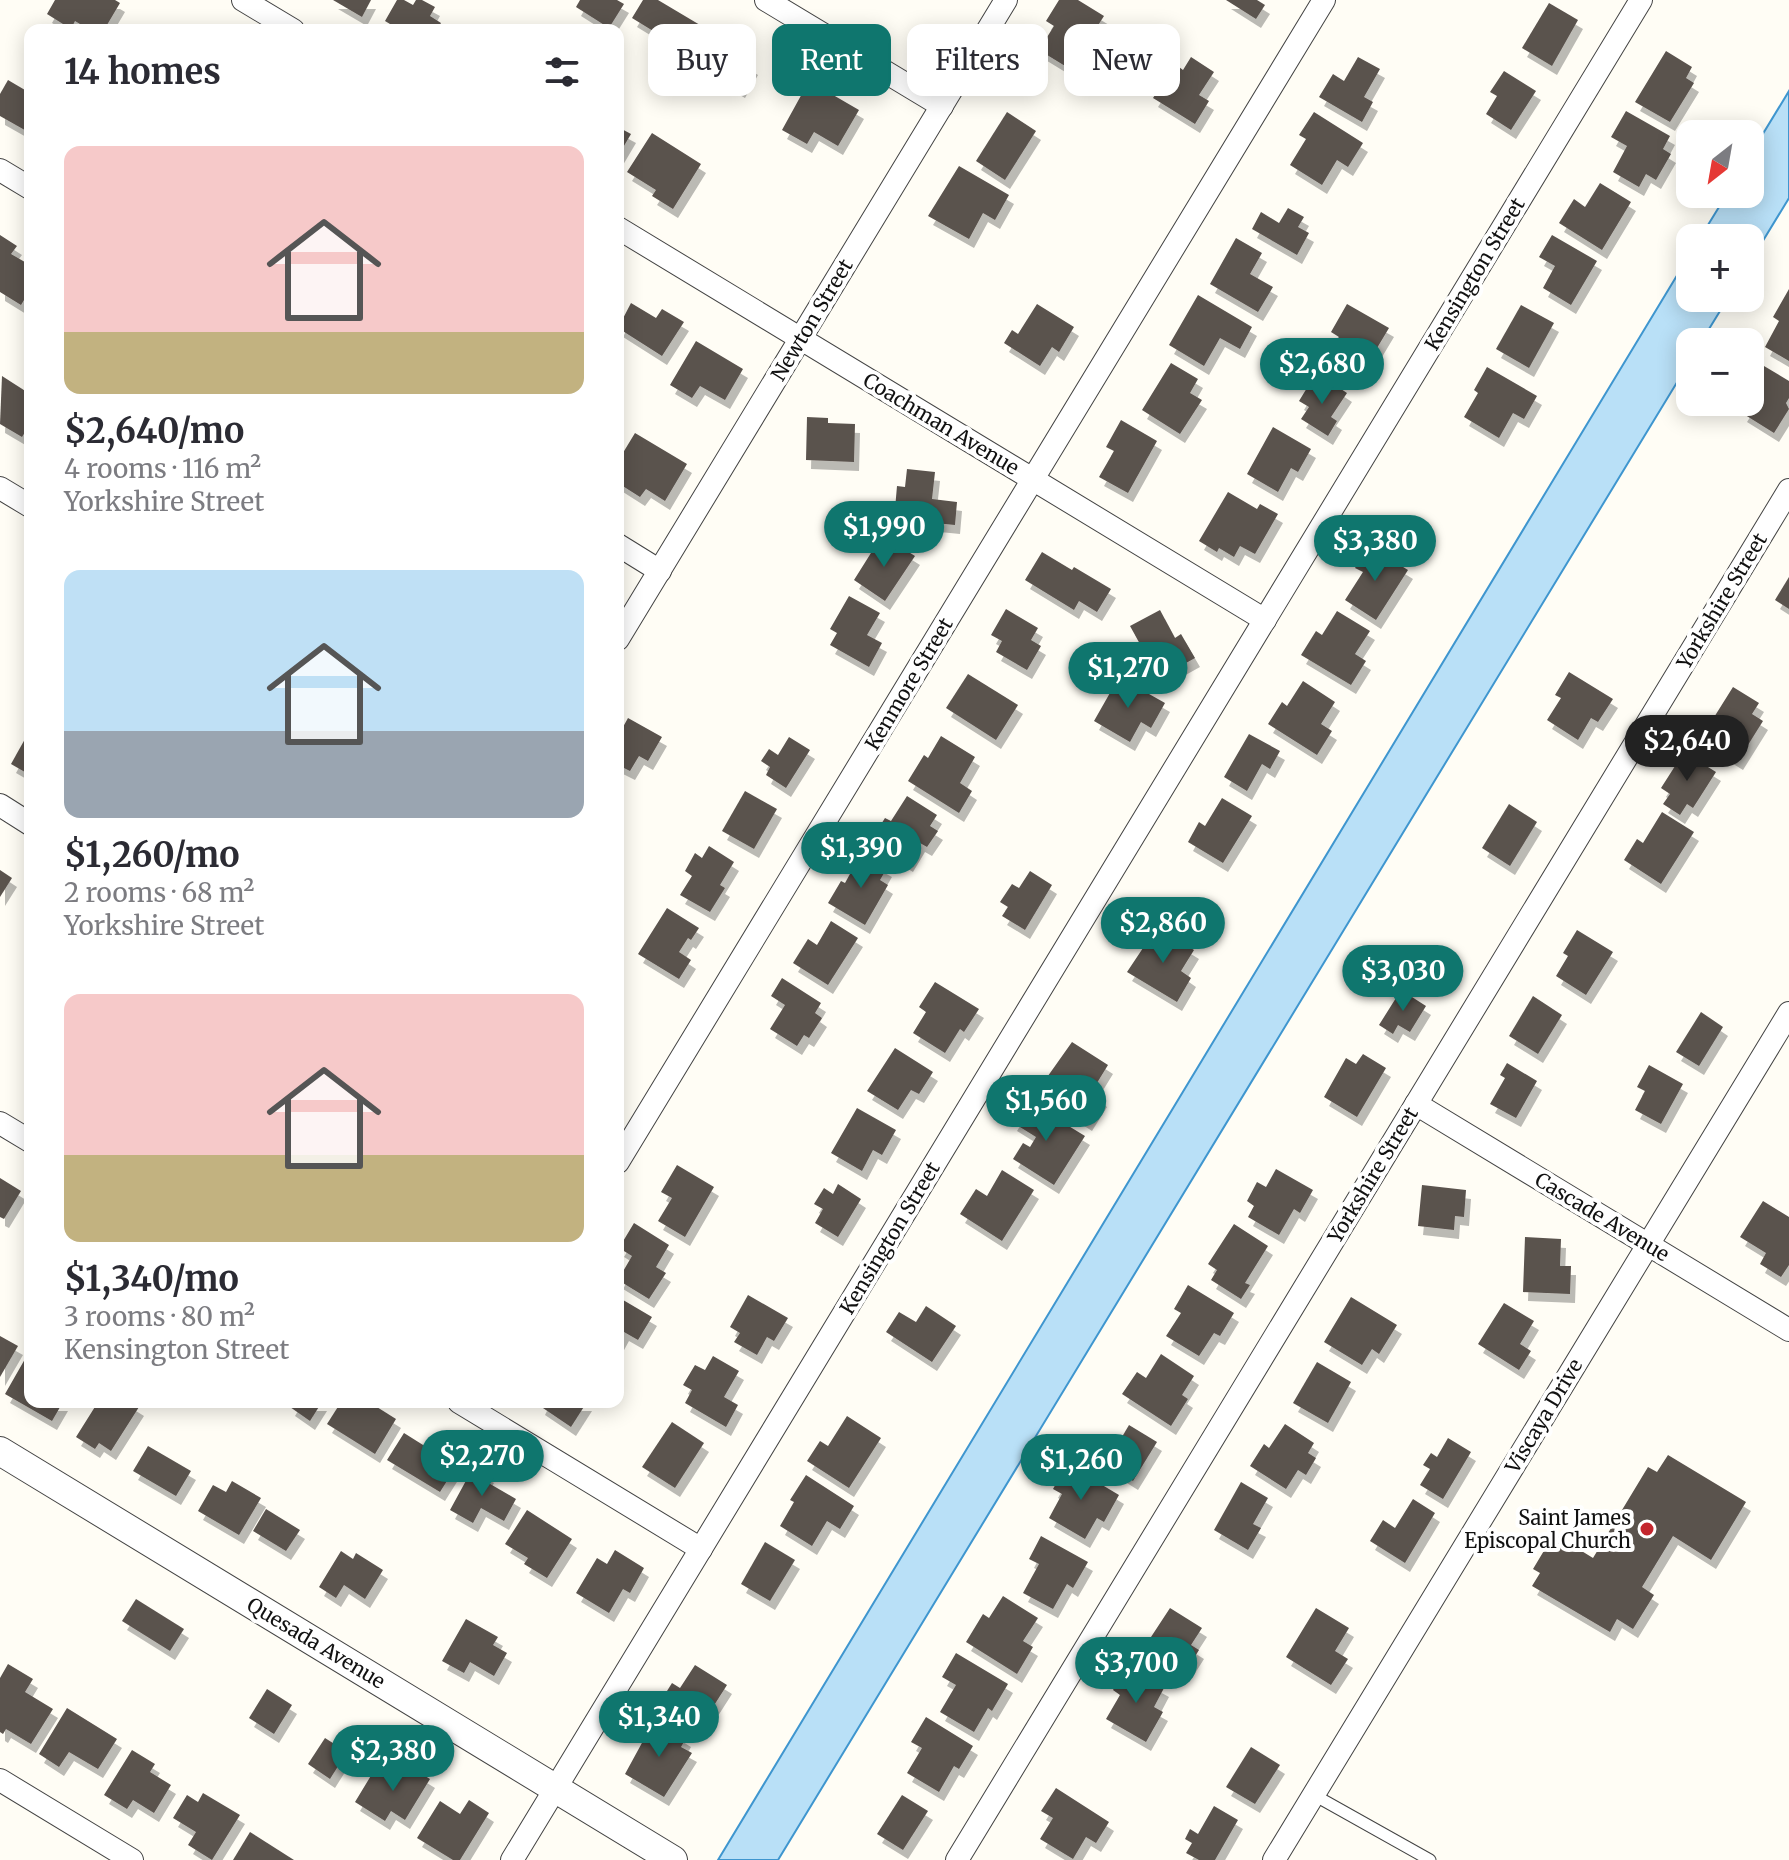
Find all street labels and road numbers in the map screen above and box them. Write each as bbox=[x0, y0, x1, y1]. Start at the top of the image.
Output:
street label: Kensington Street bbox=[1419, 193, 1530, 354]
street label: Newton Street bbox=[765, 254, 858, 385]
street label: Coachman Avenue bbox=[859, 367, 1024, 480]
street label: Yorkshire Street bbox=[1671, 528, 1772, 674]
street label: Kenmore Street bbox=[859, 613, 958, 754]
street label: Yorkshire Street bbox=[1322, 1102, 1423, 1248]
street label: Kensington Street bbox=[834, 1157, 945, 1318]
street label: Cascade Avenue bbox=[1531, 1167, 1674, 1267]
street label: Viscaya Drive bbox=[1499, 1354, 1587, 1478]
street label: Quesada Avenue bbox=[243, 1591, 390, 1694]

